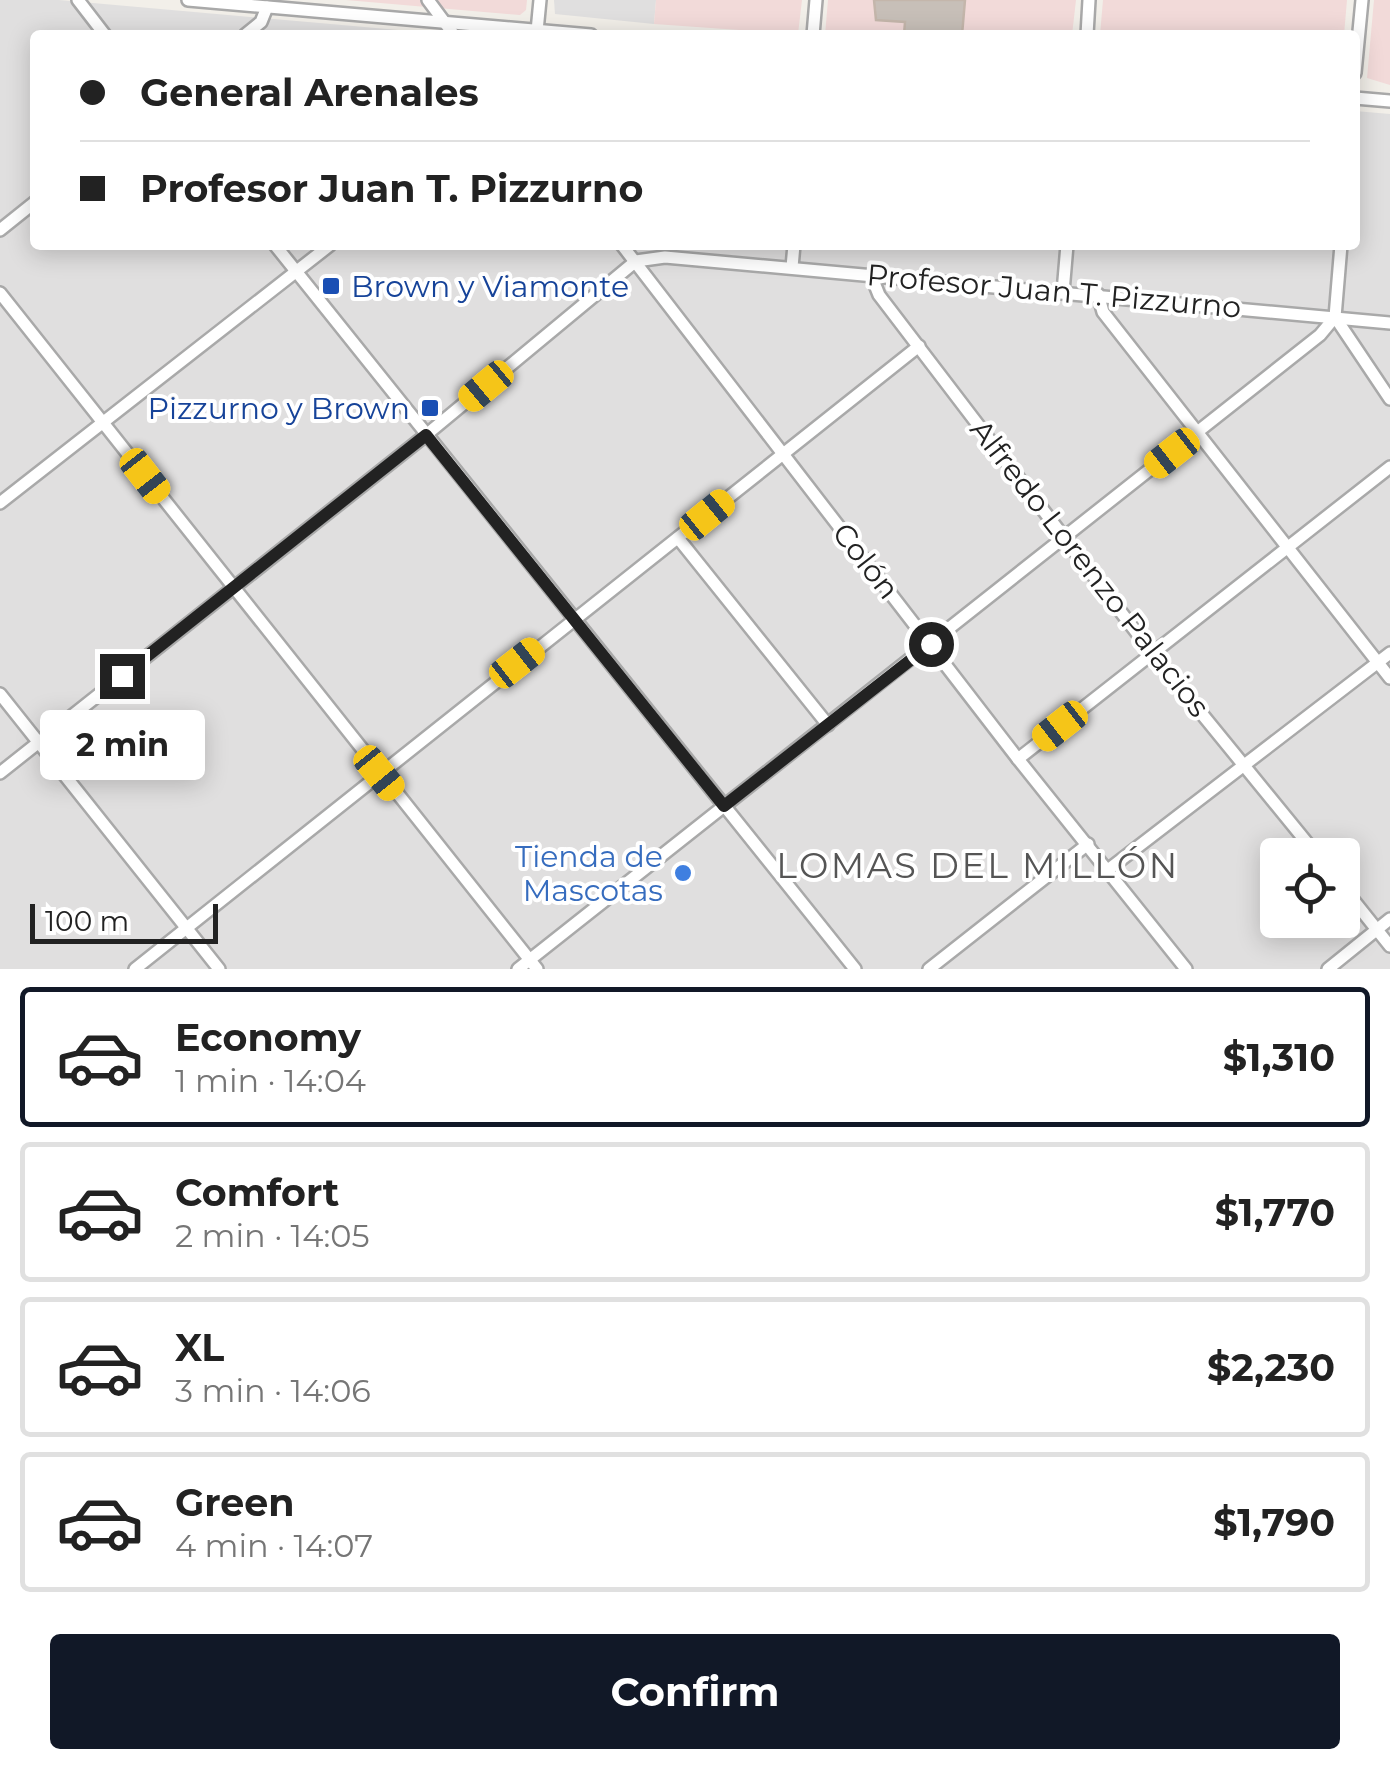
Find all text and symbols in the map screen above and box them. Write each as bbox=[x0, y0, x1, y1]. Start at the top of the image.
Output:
text: General Arenales bbox=[140, 69, 479, 116]
text: Profesor Juan T. Pizzurno bbox=[140, 165, 643, 212]
street label: Profesor Juan T. Pizzurno bbox=[865, 256, 1243, 326]
place label: Brown y Viamonte bbox=[351, 268, 629, 305]
marker: Brown y Viamonte bbox=[320, 275, 342, 297]
car bbox=[453, 355, 519, 417]
place label: Pizzurno y Brown bbox=[147, 390, 410, 427]
marker: Pizzurno y Brown bbox=[419, 397, 441, 419]
street label: Alfredo Lorenzo Palacios bbox=[962, 412, 1218, 724]
car bbox=[1139, 423, 1205, 483]
car bbox=[115, 443, 175, 509]
car bbox=[674, 484, 740, 546]
street label: Colón bbox=[825, 516, 907, 606]
route start bbox=[909, 622, 954, 667]
car bbox=[484, 633, 550, 693]
route end bbox=[100, 654, 145, 699]
car bbox=[1027, 696, 1093, 756]
callout: 2 min bbox=[39, 711, 204, 781]
text: 2 min bbox=[76, 725, 169, 764]
car bbox=[348, 740, 410, 806]
place label: Tienda de Mascotas bbox=[515, 838, 663, 909]
map controls bbox=[1260, 838, 1360, 938]
button: locate bbox=[1260, 838, 1360, 938]
district label: LOMAS DEL MILLÓN bbox=[776, 844, 1180, 887]
marker: Tienda de Mascotas bbox=[672, 862, 694, 884]
scale bar bbox=[30, 899, 218, 944]
text: 100 m bbox=[45, 904, 129, 938]
icon: car bbox=[55, 1012, 145, 1102]
text: Economy bbox=[175, 1014, 361, 1061]
text: $1,310 bbox=[1223, 1034, 1335, 1081]
text: 1 min · 14:04 bbox=[175, 1061, 366, 1100]
icon: car bbox=[55, 1167, 145, 1257]
text: Comfort bbox=[175, 1169, 339, 1216]
text: $1,770 bbox=[1215, 1189, 1335, 1236]
text: 2 min · 14:05 bbox=[175, 1216, 370, 1255]
icon: car bbox=[55, 1322, 145, 1412]
text: XL bbox=[175, 1324, 224, 1371]
text: $2,230 bbox=[1207, 1344, 1335, 1391]
text: 3 min · 14:06 bbox=[175, 1371, 371, 1410]
icon: car bbox=[55, 1477, 145, 1567]
text: Green bbox=[175, 1479, 295, 1526]
text: $1,790 bbox=[1213, 1499, 1335, 1546]
text: 4 min · 14:07 bbox=[175, 1526, 373, 1565]
button: Confirm bbox=[50, 1634, 1340, 1749]

